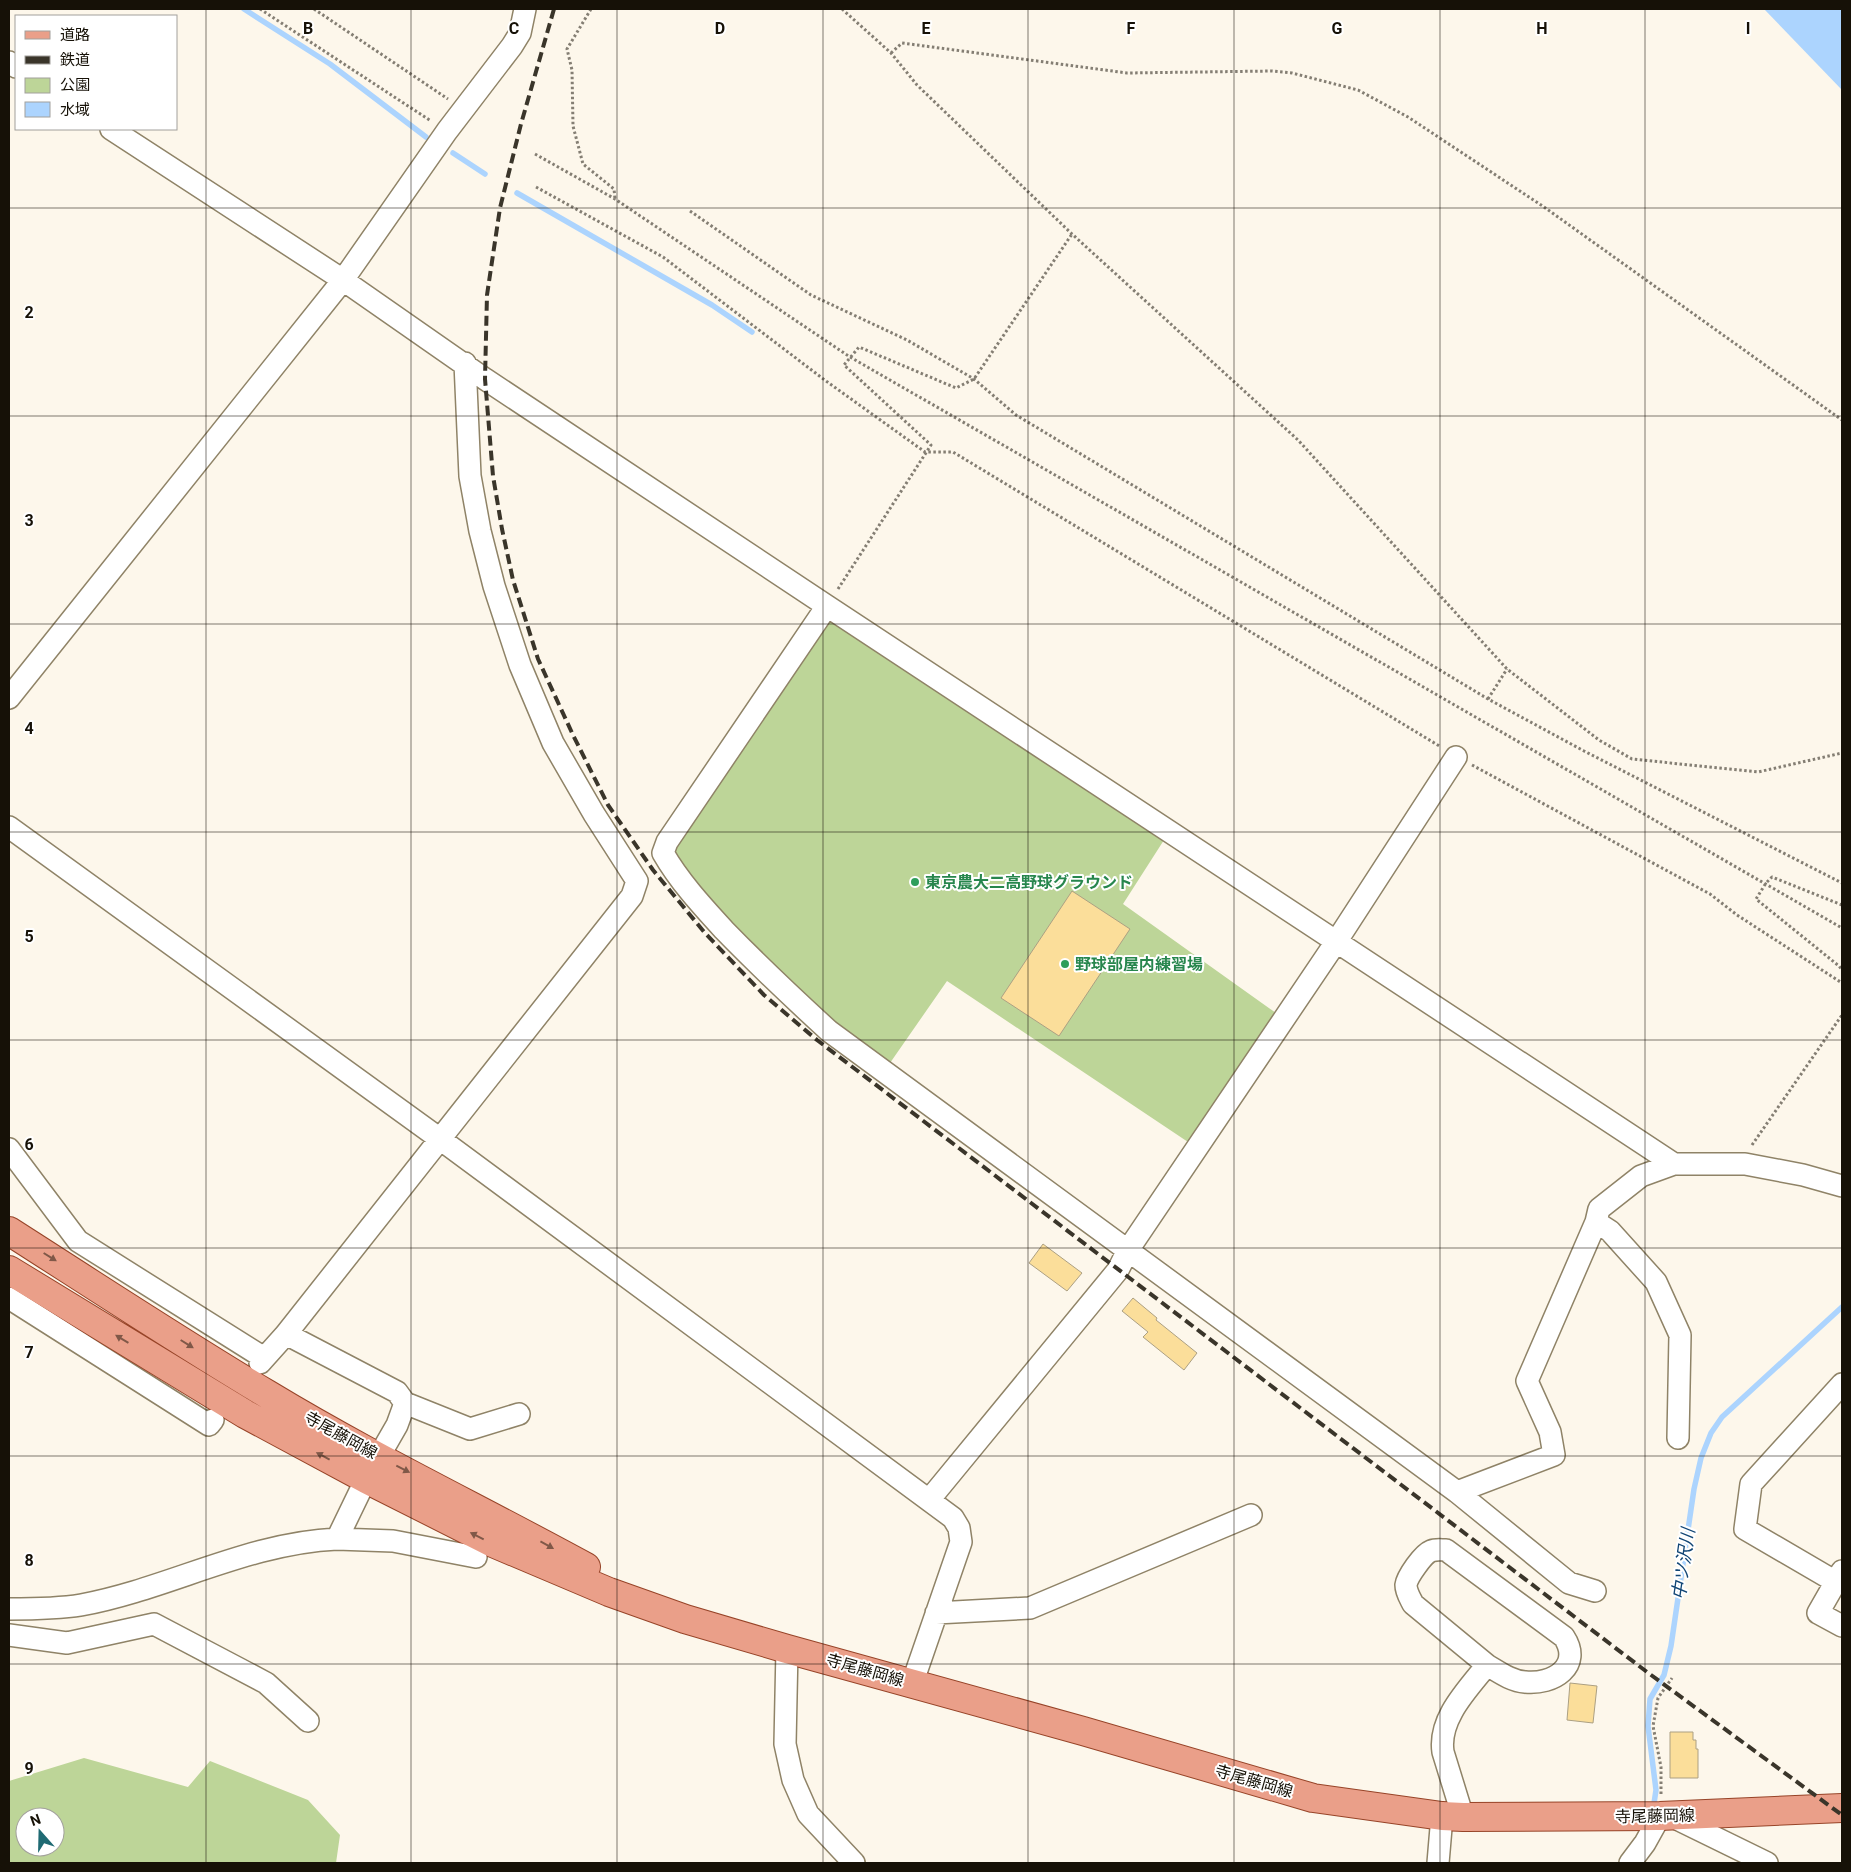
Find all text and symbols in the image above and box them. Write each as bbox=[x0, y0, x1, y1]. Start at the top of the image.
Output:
legend bbox=[15, 15, 178, 130]
text: B bbox=[303, 19, 313, 38]
text: C bbox=[509, 19, 519, 38]
text: D bbox=[715, 19, 725, 38]
text: E bbox=[922, 19, 931, 38]
text: F bbox=[1127, 19, 1136, 38]
text: G bbox=[1332, 19, 1343, 38]
text: H bbox=[1536, 19, 1548, 38]
text: I bbox=[1746, 19, 1750, 38]
text: 道路 bbox=[60, 26, 90, 44]
text: 鉄道 bbox=[60, 51, 90, 69]
text: 公園 bbox=[60, 76, 90, 94]
text: 水域 bbox=[60, 101, 90, 119]
text: 2 bbox=[24, 303, 34, 322]
text: 3 bbox=[24, 511, 34, 530]
text: 4 bbox=[24, 719, 34, 738]
place label: 東京農大二高野球グラウンド bbox=[925, 873, 1133, 892]
marker: 東京農大二高野球グラウンド bbox=[909, 876, 921, 888]
text: 5 bbox=[24, 927, 34, 946]
place label: 野球部屋内練習場 bbox=[1075, 955, 1203, 974]
marker: 野球部屋内練習場 bbox=[1059, 958, 1071, 970]
text: 6 bbox=[24, 1135, 34, 1154]
one-way arrow bbox=[43, 1252, 57, 1262]
one-way arrow bbox=[116, 1334, 129, 1343]
one-way arrow bbox=[181, 1339, 194, 1349]
text: 7 bbox=[24, 1343, 34, 1362]
street label: 寺尾藤岡線 bbox=[301, 1407, 381, 1463]
one-way arrow bbox=[316, 1452, 330, 1460]
one-way arrow bbox=[397, 1465, 410, 1474]
water label: 中ツ沢川 bbox=[1668, 1525, 1699, 1601]
one-way arrow bbox=[470, 1532, 485, 1540]
one-way arrow bbox=[540, 1541, 554, 1550]
text: 8 bbox=[24, 1551, 34, 1570]
street label: 寺尾藤岡線 bbox=[824, 1650, 906, 1690]
text: 9 bbox=[24, 1759, 34, 1778]
street label: 寺尾藤岡線 bbox=[1213, 1761, 1295, 1801]
street label: 寺尾藤岡線 bbox=[1615, 1806, 1695, 1826]
north arrow bbox=[15, 1807, 65, 1857]
text: N bbox=[28, 1811, 43, 1829]

